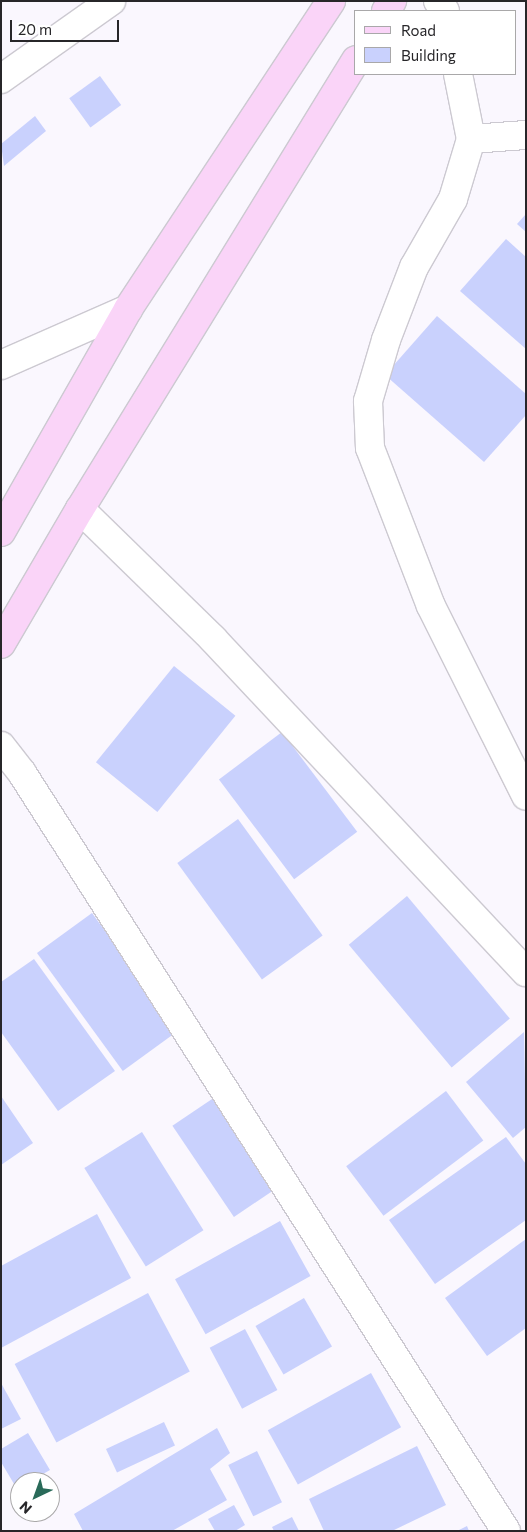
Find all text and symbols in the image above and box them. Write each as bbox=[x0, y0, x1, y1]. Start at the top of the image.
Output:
scale bar bbox=[12, 10, 121, 42]
legend bbox=[354, 10, 517, 75]
text: 20 m bbox=[18, 20, 52, 38]
text: Road bbox=[401, 21, 436, 39]
text: Building bbox=[401, 46, 456, 64]
north arrow bbox=[10, 1472, 60, 1522]
text: N bbox=[16, 1498, 35, 1518]

